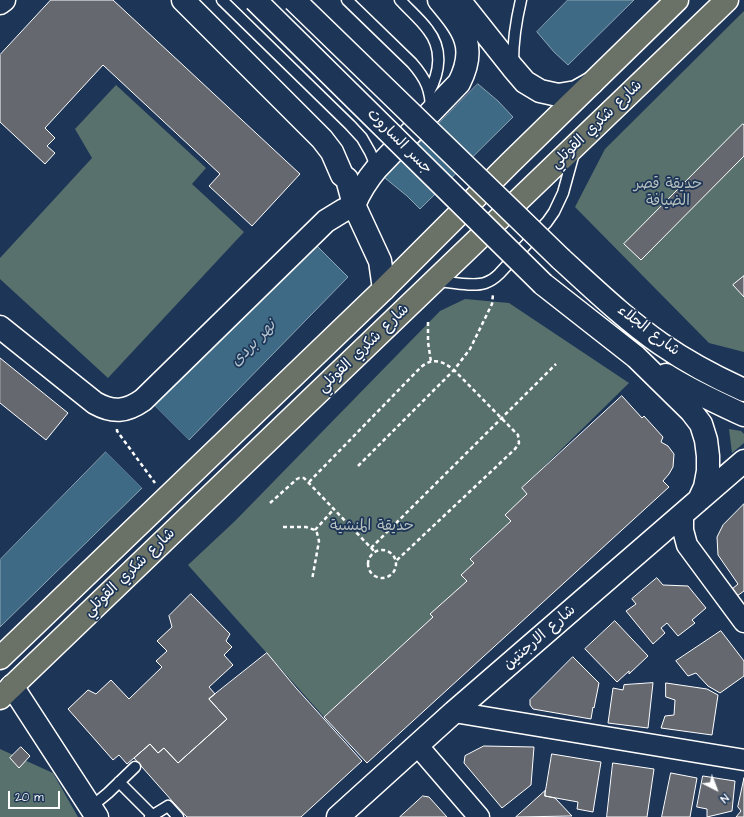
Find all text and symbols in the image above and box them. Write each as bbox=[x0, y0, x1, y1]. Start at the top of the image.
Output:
street label: شارع شكري القوتلي bbox=[548, 77, 646, 173]
street label: جسر الساروت bbox=[363, 106, 435, 178]
park label: حديقة قصر الضيافة bbox=[634, 176, 702, 211]
street label: شارع شكري القوتلي bbox=[315, 301, 413, 397]
street label: شارع الجلاء bbox=[613, 302, 683, 360]
water label: نهر بردى bbox=[227, 317, 281, 371]
park label: حديقة المنشية bbox=[330, 518, 414, 536]
street label: شارع شكري القوتلي bbox=[81, 525, 179, 621]
street label: شارع الارجنتين bbox=[500, 602, 580, 674]
north arrow bbox=[696, 769, 736, 809]
scale bar bbox=[10, 783, 62, 809]
text: 20 m bbox=[15, 789, 44, 806]
text: N bbox=[717, 790, 732, 806]

